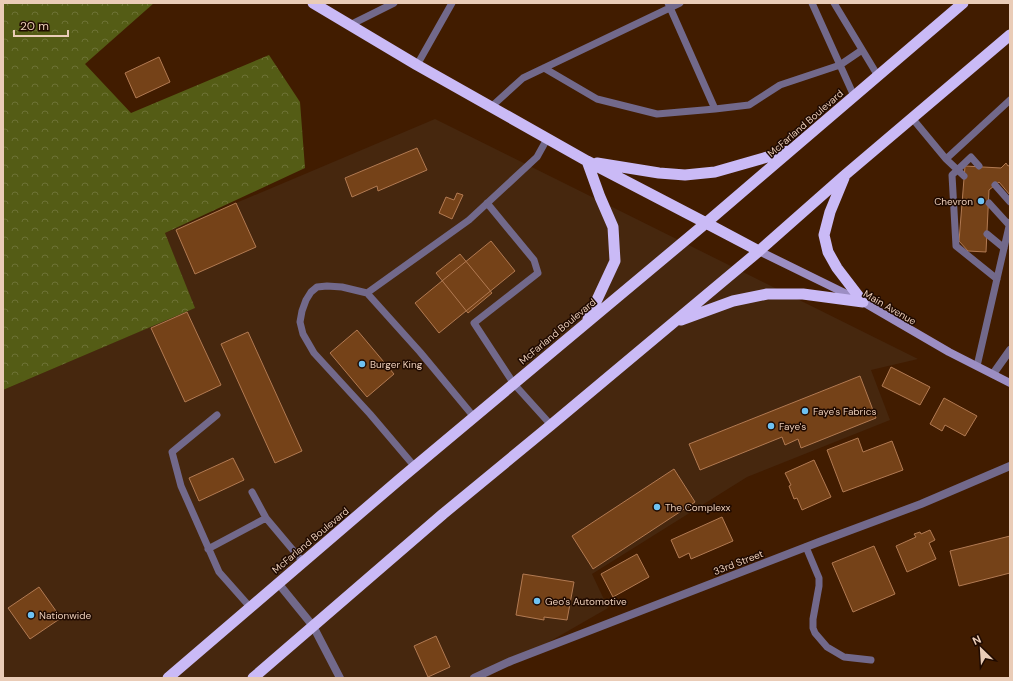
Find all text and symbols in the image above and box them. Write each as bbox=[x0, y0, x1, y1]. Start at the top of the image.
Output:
scale bar bbox=[14, 12, 68, 38]
text: 20 m bbox=[20, 18, 49, 34]
street label: McFarland Boulevard bbox=[765, 87, 846, 160]
place label: Chevron bbox=[934, 195, 973, 208]
marker: Chevron bbox=[976, 196, 986, 206]
street label: Main Avenue bbox=[861, 287, 919, 328]
street label: McFarland Boulevard bbox=[516, 295, 598, 367]
place label: Burger King bbox=[370, 358, 423, 371]
marker: Burger King bbox=[357, 359, 367, 369]
place label: Faye's Fabrics bbox=[813, 405, 876, 418]
marker: Faye's Fabrics bbox=[800, 406, 810, 416]
place label: Faye's bbox=[779, 420, 806, 433]
marker: Faye's bbox=[766, 421, 776, 431]
place label: The Complexx bbox=[665, 501, 731, 514]
marker: The Complexx bbox=[652, 502, 662, 512]
street label: McFarland Boulevard bbox=[269, 504, 351, 576]
street label: 33rd Street bbox=[711, 547, 765, 578]
place label: Geo's Automotive bbox=[545, 595, 627, 608]
marker: Geo's Automotive bbox=[532, 596, 542, 606]
place label: Nationwide bbox=[39, 609, 91, 622]
marker: Nationwide bbox=[26, 610, 36, 620]
north arrow bbox=[961, 629, 1001, 669]
text: N bbox=[970, 632, 983, 648]

